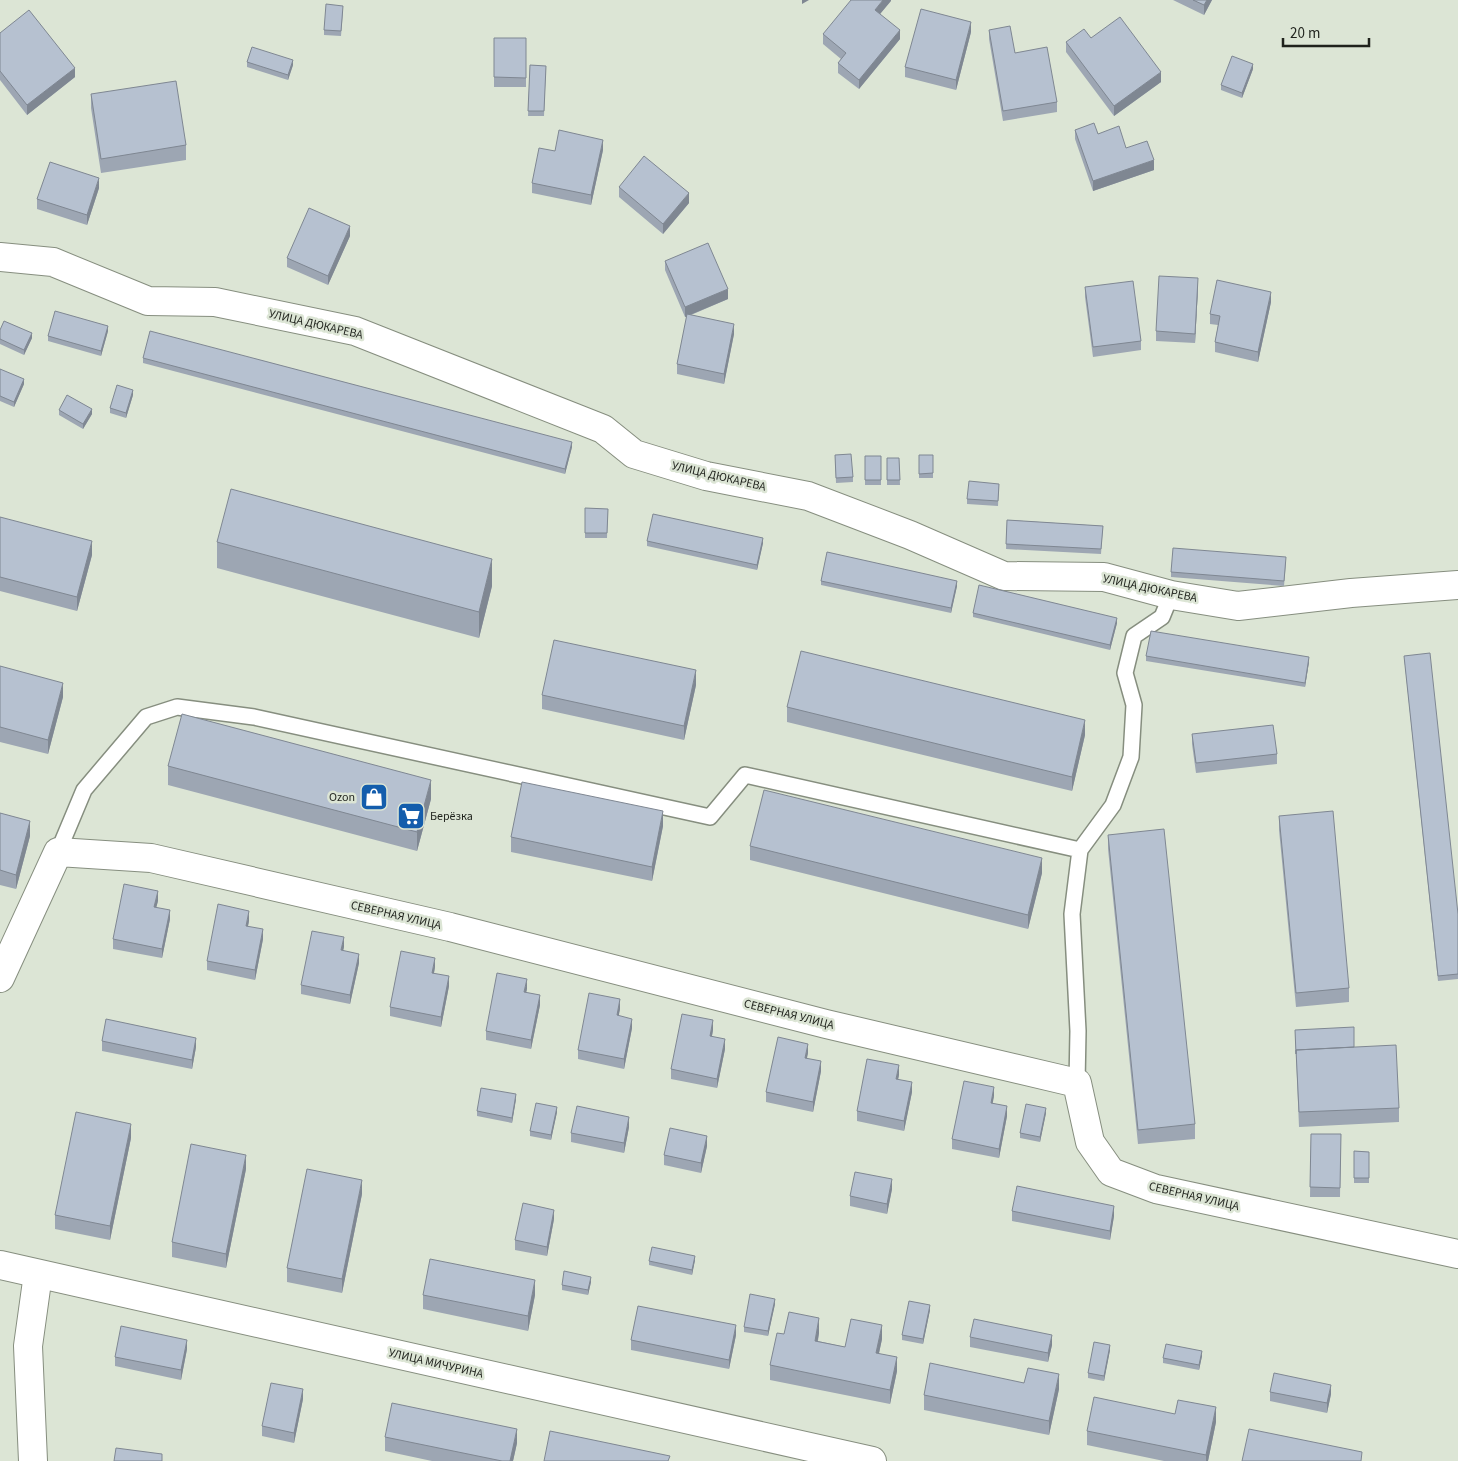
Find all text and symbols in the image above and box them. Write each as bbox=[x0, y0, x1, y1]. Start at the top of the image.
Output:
scale bar bbox=[1283, 15, 1369, 47]
text: 20 m bbox=[1290, 23, 1320, 44]
street label: УЛИЦА ДЮКАРЕВА bbox=[267, 305, 365, 344]
street label: УЛИЦА ДЮКАРЕВА bbox=[670, 457, 768, 496]
street label: УЛИЦА ДЮКАРЕВА bbox=[1101, 570, 1199, 607]
shop icon: Ozon bbox=[359, 782, 389, 812]
place label: Ozon bbox=[329, 789, 355, 806]
supermarket icon: Берёзка bbox=[396, 801, 426, 831]
place label: Берёзка bbox=[430, 808, 473, 825]
street label: СЕВЕРНАЯ УЛИЦА bbox=[349, 897, 443, 934]
street label: СЕВЕРНАЯ УЛИЦА bbox=[742, 995, 836, 1034]
street label: СЕВЕРНАЯ УЛИЦА bbox=[1147, 1178, 1241, 1215]
street label: УЛИЦА МИЧУРИНА bbox=[387, 1344, 485, 1383]

